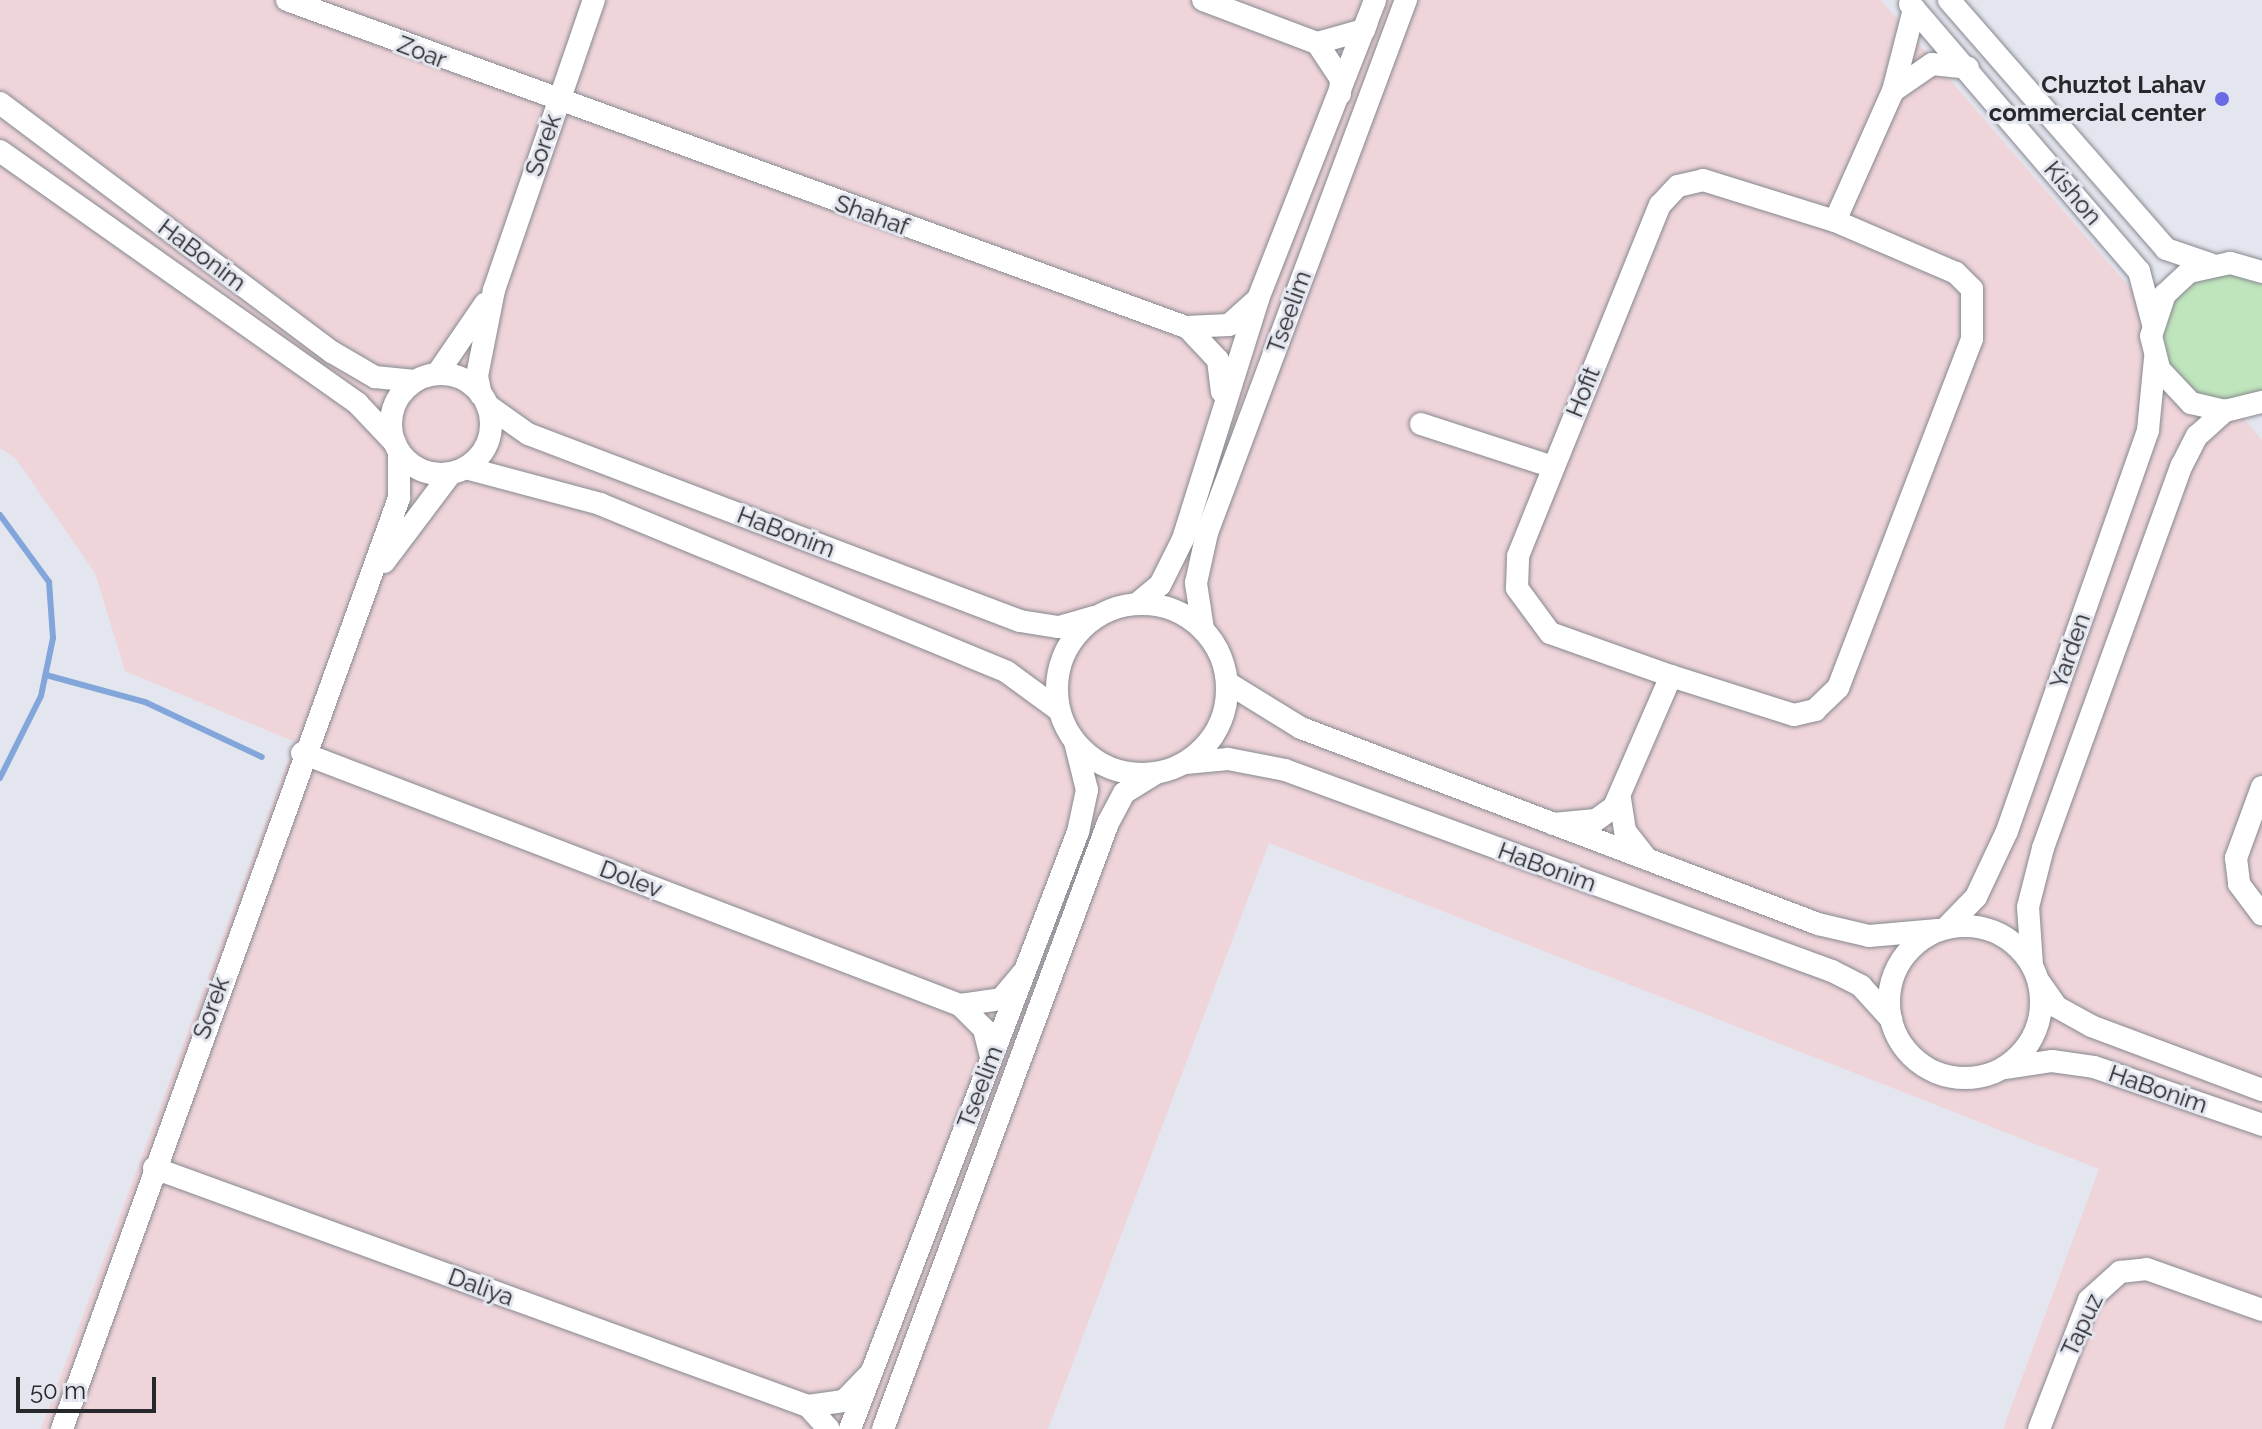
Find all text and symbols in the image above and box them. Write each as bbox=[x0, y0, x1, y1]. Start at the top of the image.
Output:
street label: Zoar bbox=[393, 30, 451, 74]
place label: Chuztot Lahav commercial center bbox=[1988, 71, 2206, 127]
marker: Chuztot Lahav commercial center bbox=[2213, 90, 2231, 108]
street label: Sorek bbox=[519, 110, 567, 180]
street label: Kishon bbox=[2038, 155, 2108, 231]
street label: Shahaf bbox=[831, 188, 913, 242]
street label: HaBonim bbox=[153, 213, 251, 297]
street label: Tseelim bbox=[1261, 267, 1317, 357]
street label: Hofit bbox=[1560, 363, 1606, 421]
street label: HaBonim bbox=[733, 500, 839, 564]
street label: Yarden bbox=[2044, 610, 2096, 692]
street label: HaBonim bbox=[1494, 836, 1600, 898]
street label: Dolev bbox=[596, 854, 666, 904]
street label: Sorek bbox=[187, 973, 235, 1043]
street label: Tseelim bbox=[951, 1042, 1009, 1132]
street label: HaBonim bbox=[2105, 1059, 2211, 1119]
street label: Daliya bbox=[444, 1262, 518, 1312]
street label: Tapuz bbox=[2055, 1289, 2109, 1361]
scale bar bbox=[20, 1361, 160, 1411]
text: 50 m bbox=[30, 1376, 86, 1405]

